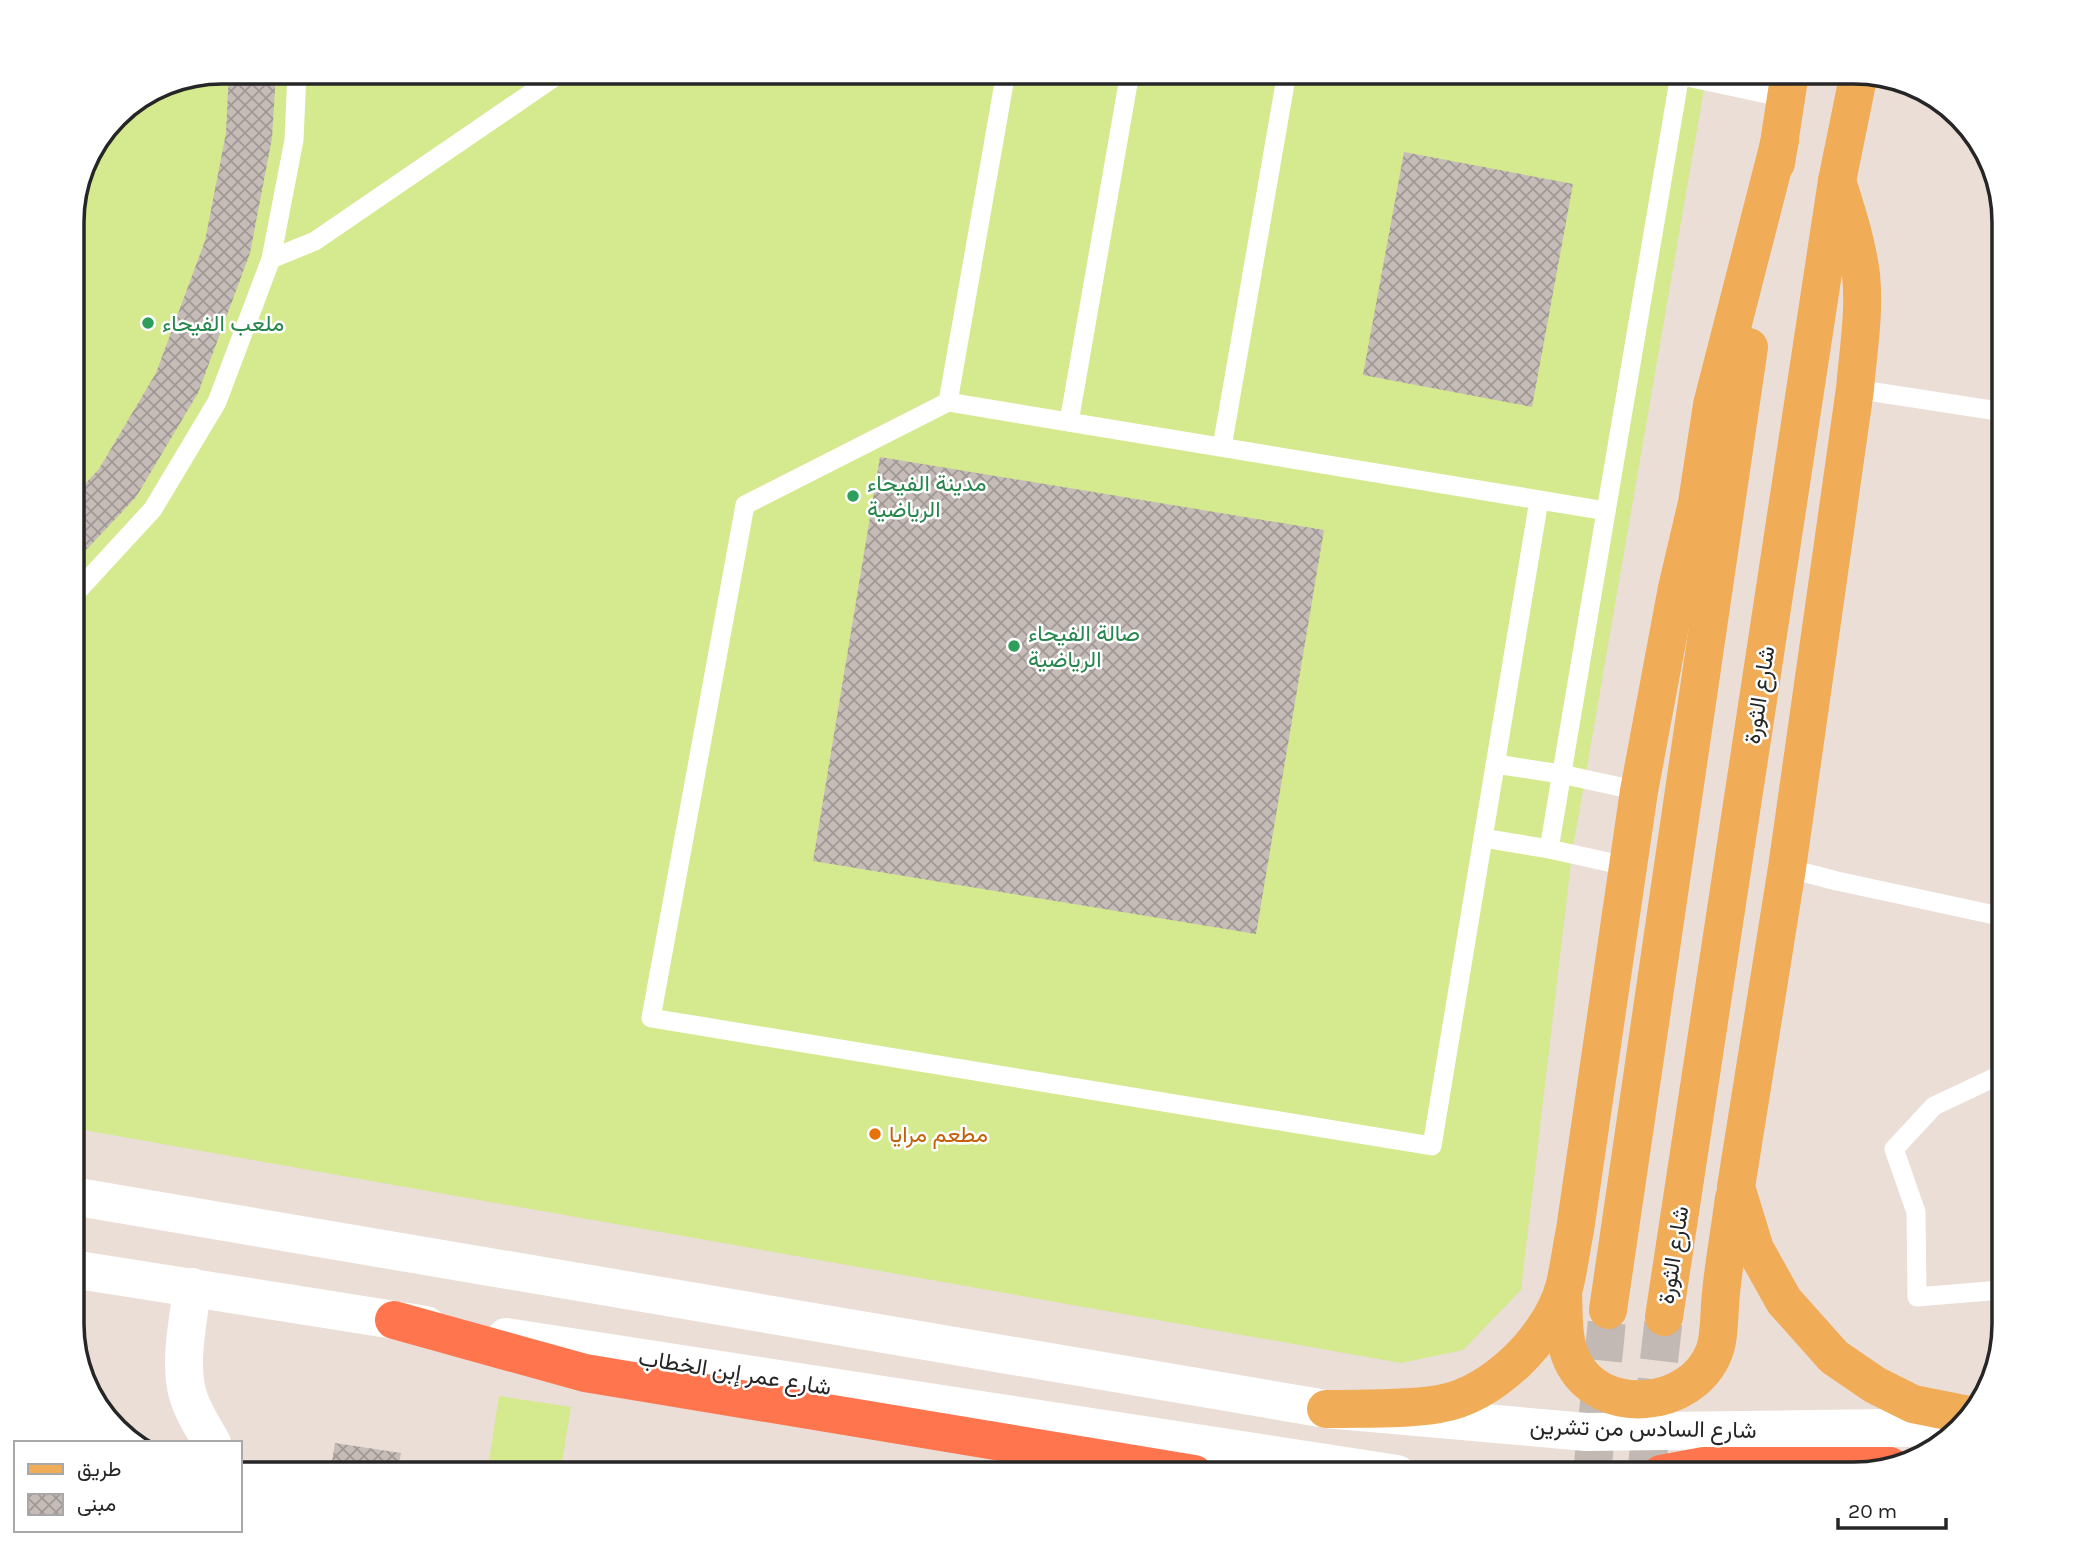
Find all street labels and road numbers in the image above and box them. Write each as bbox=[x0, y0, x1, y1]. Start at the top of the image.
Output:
street label: شارع الثورة bbox=[1738, 644, 1783, 746]
street label: شارع الثورة bbox=[1652, 1204, 1697, 1306]
street label: شارع عمر إبن الخطاب bbox=[636, 1344, 833, 1403]
street label: شارع السادس من تشرين bbox=[1529, 1413, 1757, 1446]

